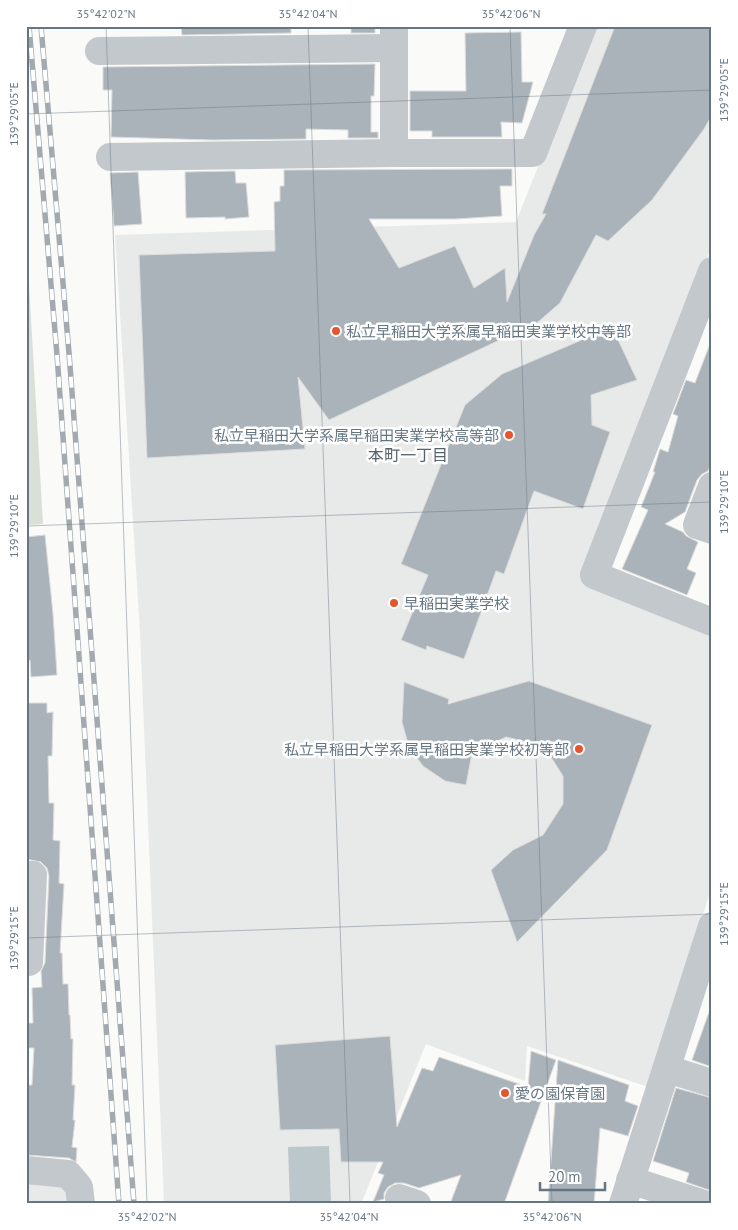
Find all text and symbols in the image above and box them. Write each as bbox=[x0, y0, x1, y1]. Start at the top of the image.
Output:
text: 35°42'02"N bbox=[76, 6, 136, 21]
text: 35°42'04"N bbox=[278, 6, 338, 21]
text: 35°42'06"N bbox=[481, 6, 541, 21]
text: 139°29'05"E bbox=[716, 58, 731, 122]
text: 139°29'05"E bbox=[6, 82, 21, 146]
place label: 私立早稲田大学系属早稲田実業学校中等部 bbox=[346, 322, 631, 341]
marker: 私立早稲田大学系属早稲田実業学校中等部 bbox=[330, 325, 342, 337]
place label: 私立早稲田大学系属早稲田実業学校高等部 bbox=[214, 426, 499, 445]
marker: 私立早稲田大学系属早稲田実業学校高等部 bbox=[503, 429, 515, 441]
district label: 本町一丁目 bbox=[368, 445, 448, 465]
text: 139°29'10"E bbox=[716, 470, 731, 534]
text: 139°29'10"E bbox=[6, 494, 21, 558]
place label: 早稲田実業学校 bbox=[404, 594, 509, 613]
marker: 早稲田実業学校 bbox=[388, 597, 400, 609]
place label: 私立早稲田大学系属早稲田実業学校初等部 bbox=[284, 740, 569, 759]
marker: 私立早稲田大学系属早稲田実業学校初等部 bbox=[573, 743, 585, 755]
text: 139°29'15"E bbox=[716, 882, 731, 946]
text: 139°29'15"E bbox=[6, 906, 21, 970]
place label: 愛の園保育園 bbox=[515, 1084, 605, 1103]
marker: 愛の園保育園 bbox=[499, 1087, 511, 1099]
scale bar bbox=[540, 1160, 606, 1192]
text: 20 m bbox=[548, 1167, 581, 1186]
text: 35°42'02"N bbox=[117, 1209, 177, 1224]
text: 35°42'04"N bbox=[319, 1209, 379, 1224]
text: 35°42'06"N bbox=[522, 1209, 582, 1224]

